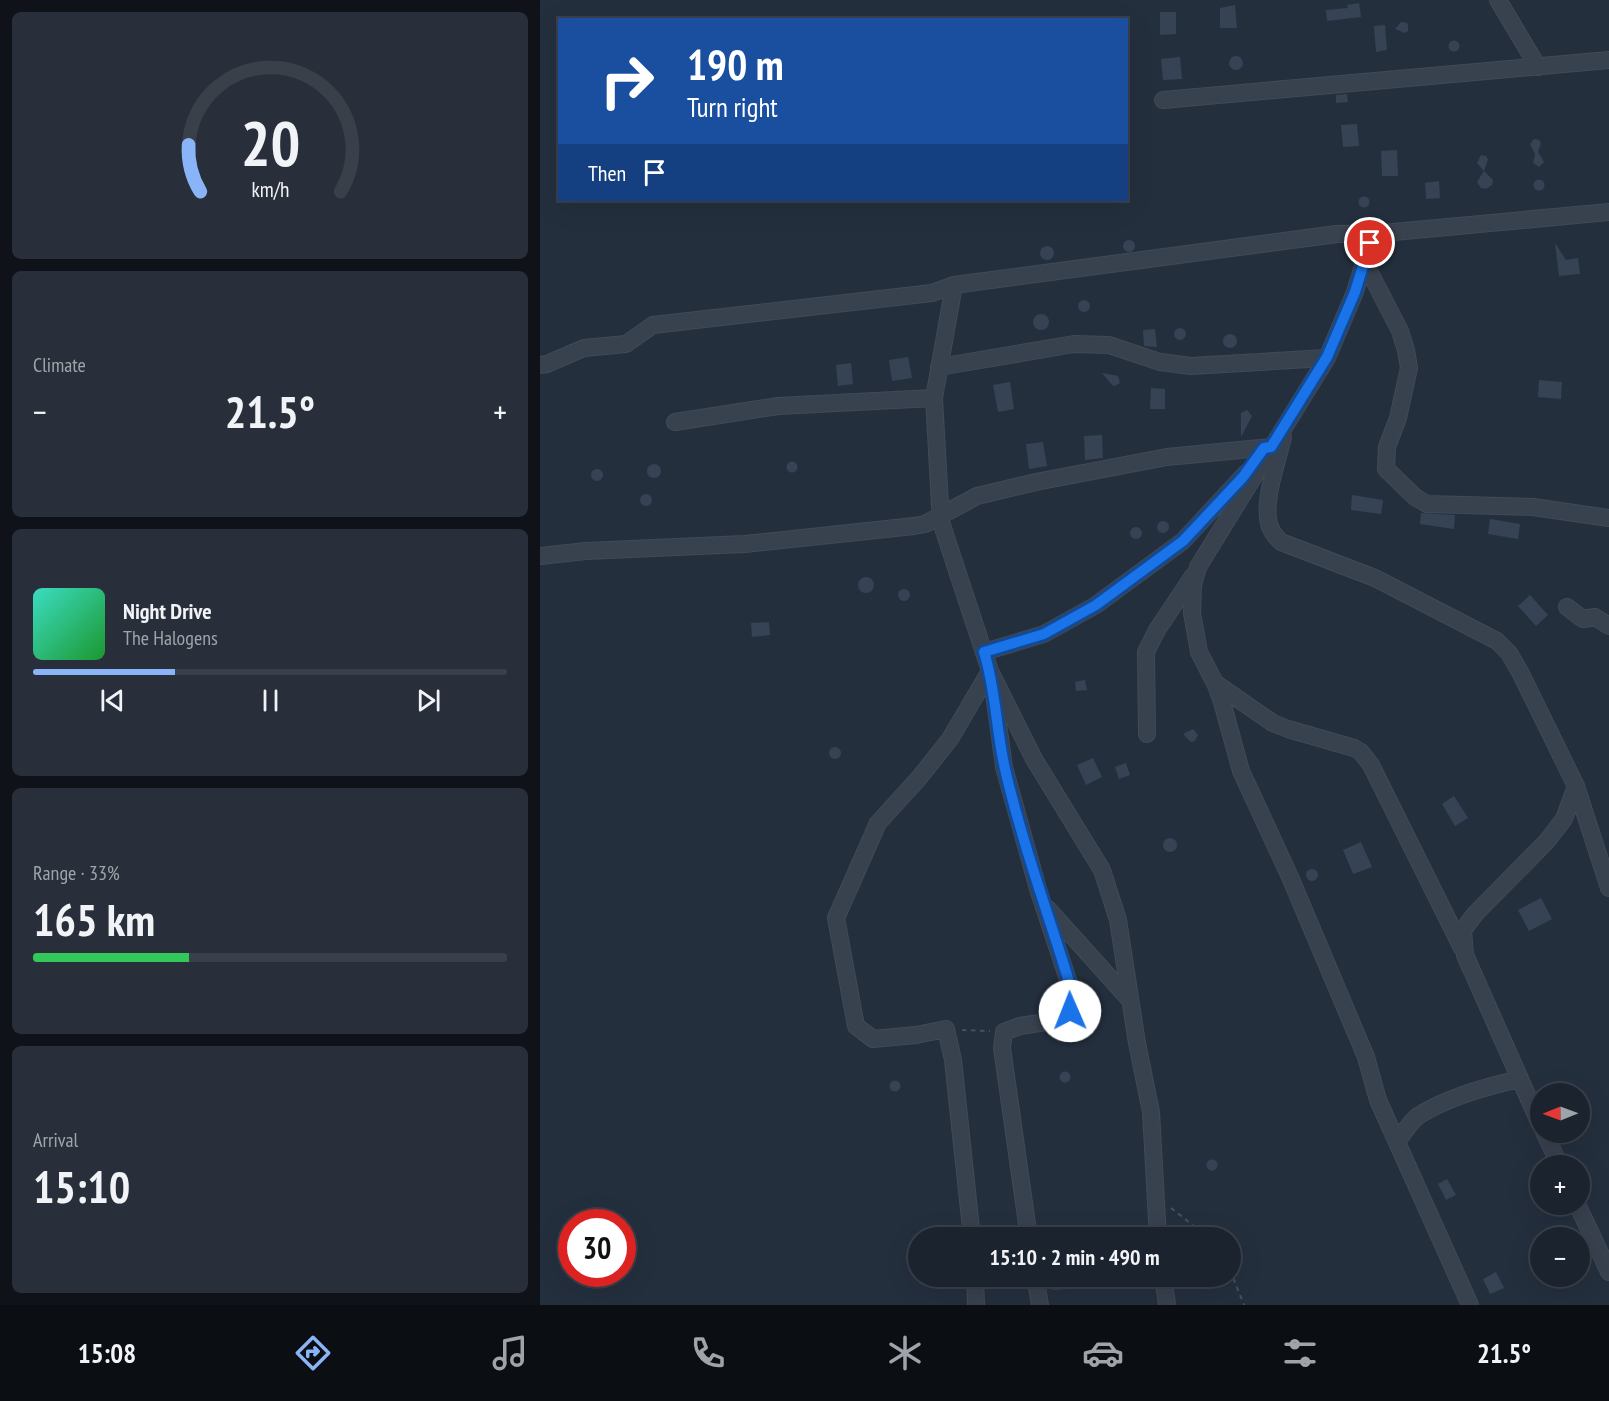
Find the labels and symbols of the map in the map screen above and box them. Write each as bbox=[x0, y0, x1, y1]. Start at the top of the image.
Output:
pin bbox=[1344, 217, 1395, 268]
position arrow bbox=[1038, 979, 1102, 1043]
north arrow bbox=[1530, 1083, 1590, 1143]
speed limit sign: 30 bbox=[558, 1209, 636, 1287]

